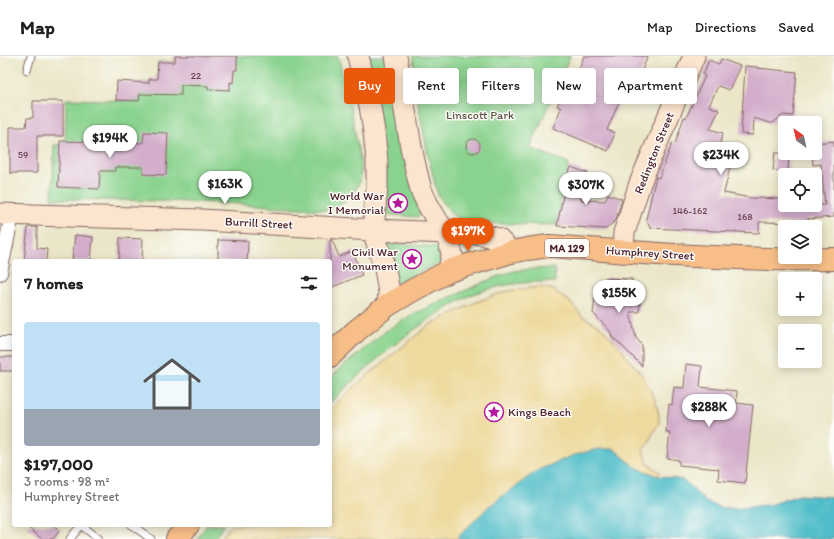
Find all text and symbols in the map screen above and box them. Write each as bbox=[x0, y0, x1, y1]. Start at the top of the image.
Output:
text: Map bbox=[20, 16, 55, 39]
text: Map bbox=[647, 19, 673, 36]
text: Directions bbox=[695, 19, 756, 36]
text: Saved bbox=[778, 19, 814, 36]
chip: Buy bbox=[344, 68, 395, 104]
chip: Rent bbox=[403, 68, 459, 104]
chip: Filters bbox=[467, 68, 534, 104]
chip: New bbox=[542, 68, 596, 104]
chip: Apartment bbox=[604, 68, 697, 104]
house number: 22 bbox=[191, 69, 202, 82]
park label: Linscott Park bbox=[446, 108, 514, 122]
street label: Redington Street bbox=[631, 110, 677, 196]
north arrow bbox=[778, 116, 822, 160]
map controls bbox=[778, 116, 822, 368]
pin: $194K bbox=[82, 125, 138, 159]
text: $194K bbox=[92, 130, 128, 145]
pin: $234K bbox=[693, 142, 749, 176]
text: $234K bbox=[703, 147, 739, 162]
house number: 59 bbox=[18, 148, 28, 161]
button: locate bbox=[778, 168, 822, 212]
pin: $163K bbox=[197, 171, 253, 205]
pin: $307K bbox=[558, 172, 614, 206]
text: $163K bbox=[208, 176, 242, 191]
text: $307K bbox=[568, 177, 604, 192]
place label: World War I Memorial bbox=[328, 189, 385, 217]
place icon: World War I Memorial bbox=[387, 192, 409, 214]
house number: 146-162 bbox=[672, 204, 708, 217]
house number: 168 bbox=[737, 210, 753, 223]
street label: Burrill Street bbox=[225, 214, 294, 232]
pin: $197K bbox=[440, 218, 496, 252]
button: layers bbox=[778, 220, 822, 264]
text: $197K bbox=[451, 223, 485, 238]
road number: MA 129 bbox=[545, 239, 589, 257]
street label: Humphrey Street bbox=[606, 243, 695, 263]
place label: Civil War Monument bbox=[342, 245, 398, 273]
place icon: Civil War Monument bbox=[401, 248, 423, 270]
icon: filters bbox=[298, 272, 320, 294]
button: + bbox=[778, 272, 822, 316]
text: 7 homes bbox=[24, 273, 84, 293]
pin: $155K bbox=[591, 280, 647, 314]
text: $155K bbox=[602, 285, 636, 300]
button: − bbox=[778, 324, 822, 368]
icon: home bbox=[136, 348, 208, 420]
pin: $288K bbox=[681, 394, 737, 428]
text: $288K bbox=[691, 399, 727, 414]
place icon: Kings Beach bbox=[483, 401, 505, 423]
place label: Kings Beach bbox=[508, 405, 571, 419]
text: $197,000 bbox=[24, 454, 93, 474]
text: 3 rooms · 98 m² bbox=[24, 474, 110, 489]
text: Humphrey Street bbox=[24, 489, 120, 504]

